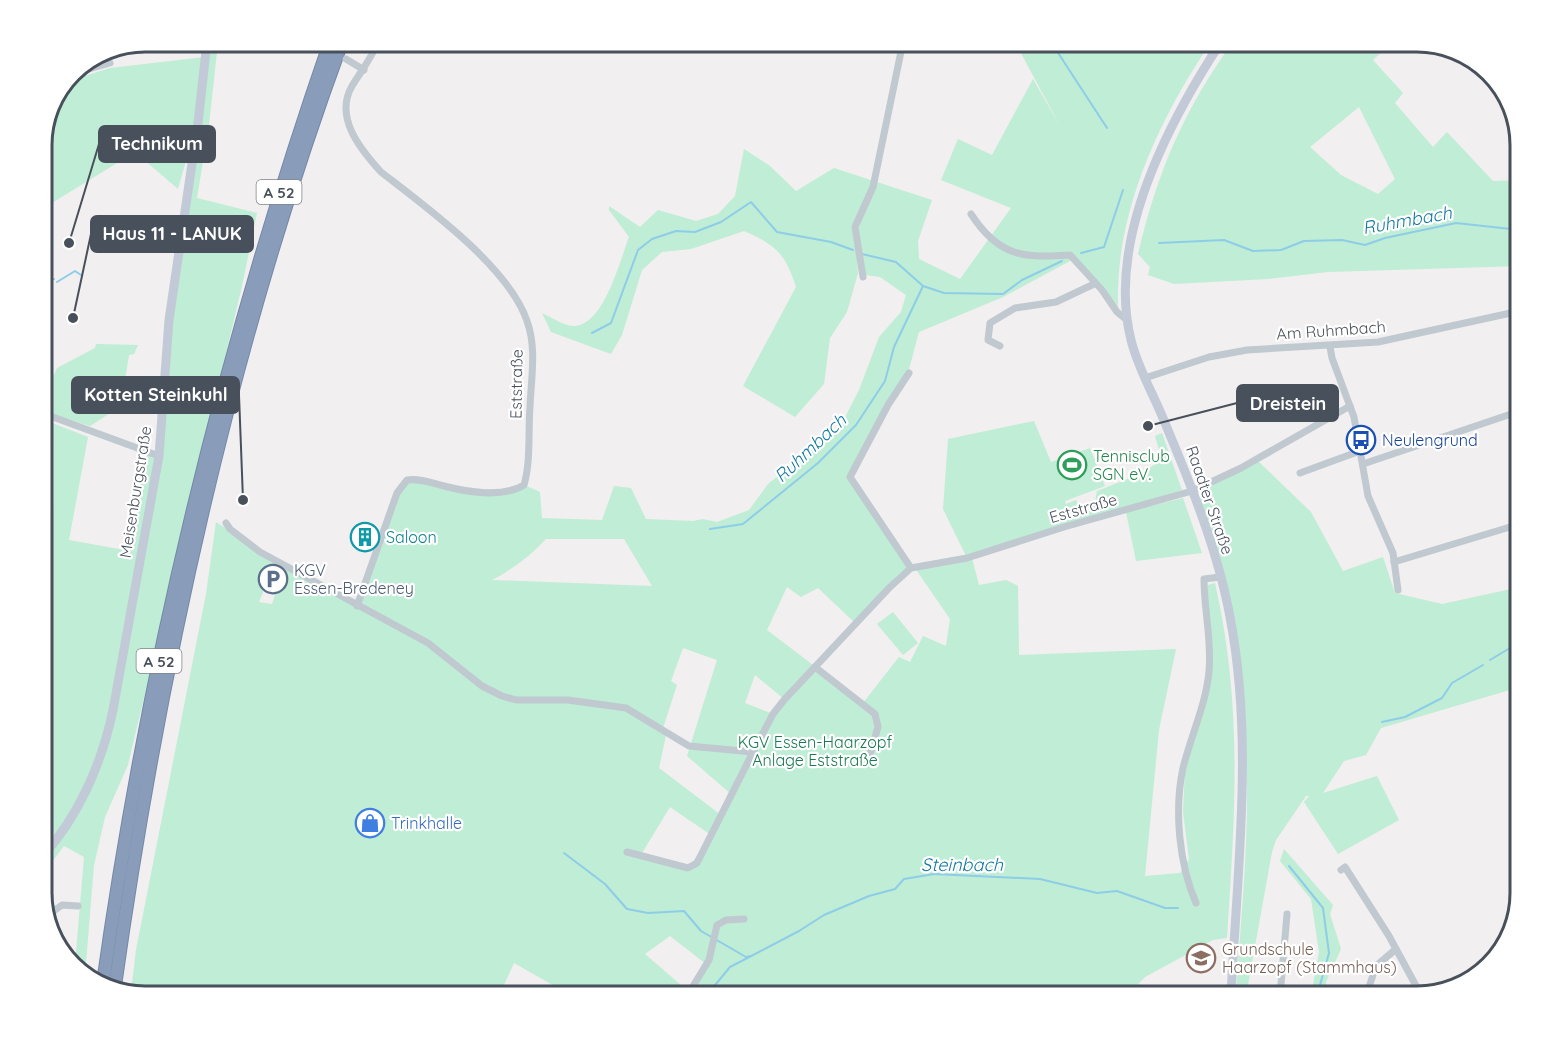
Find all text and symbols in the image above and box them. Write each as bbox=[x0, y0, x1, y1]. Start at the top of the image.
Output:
callout: Technikum bbox=[99, 126, 215, 162]
text: Technikum bbox=[111, 132, 203, 155]
road number: A 52 bbox=[256, 180, 302, 204]
water label: Ruhmbach bbox=[1361, 201, 1454, 239]
callout: Haus 11 - LANUK bbox=[91, 216, 253, 252]
text: Haus 11 - LANUK bbox=[103, 222, 242, 245]
street label: Am Ruhmbach bbox=[1276, 316, 1386, 344]
street label: Eststraße bbox=[505, 349, 527, 419]
callout: Kotten Steinkuhl bbox=[72, 377, 239, 413]
text: Kotten Steinkuhl bbox=[84, 383, 228, 406]
callout: Dreistein bbox=[1237, 385, 1338, 421]
text: Dreistein bbox=[1250, 392, 1326, 415]
water label: Ruhmbach bbox=[769, 408, 851, 487]
bus stop icon: Neulengrund bbox=[1345, 424, 1377, 456]
street label: Meisenburgstraße bbox=[115, 425, 155, 559]
place label: Neulengrund bbox=[1382, 430, 1478, 450]
street label: Raadter Straße bbox=[1182, 443, 1238, 557]
place label: Tennisclub SGN eV. bbox=[1093, 446, 1170, 484]
sports icon: Tennisclub SGN eV. bbox=[1056, 449, 1088, 481]
street label: Eststraße bbox=[1047, 489, 1119, 527]
building icon: Saloon bbox=[349, 521, 381, 553]
place label: Saloon bbox=[386, 527, 437, 547]
place label: KGV Essen-Bredeney bbox=[294, 560, 414, 598]
parking icon: KGV Essen-Bredeney bbox=[257, 563, 289, 595]
road number: A 52 bbox=[136, 649, 182, 673]
park label: KGV Essen-Haarzopf Anlage Eststraße bbox=[738, 732, 893, 770]
shop icon: Trinkhalle bbox=[354, 807, 386, 839]
place label: Trinkhalle bbox=[391, 813, 462, 833]
water label: Steinbach bbox=[921, 853, 1004, 876]
place label: Grundschule Haarzopf (Stammhaus) bbox=[1222, 939, 1397, 977]
school or university icon: Grundschule Haarzopf (Stammhaus) bbox=[1185, 942, 1217, 974]

